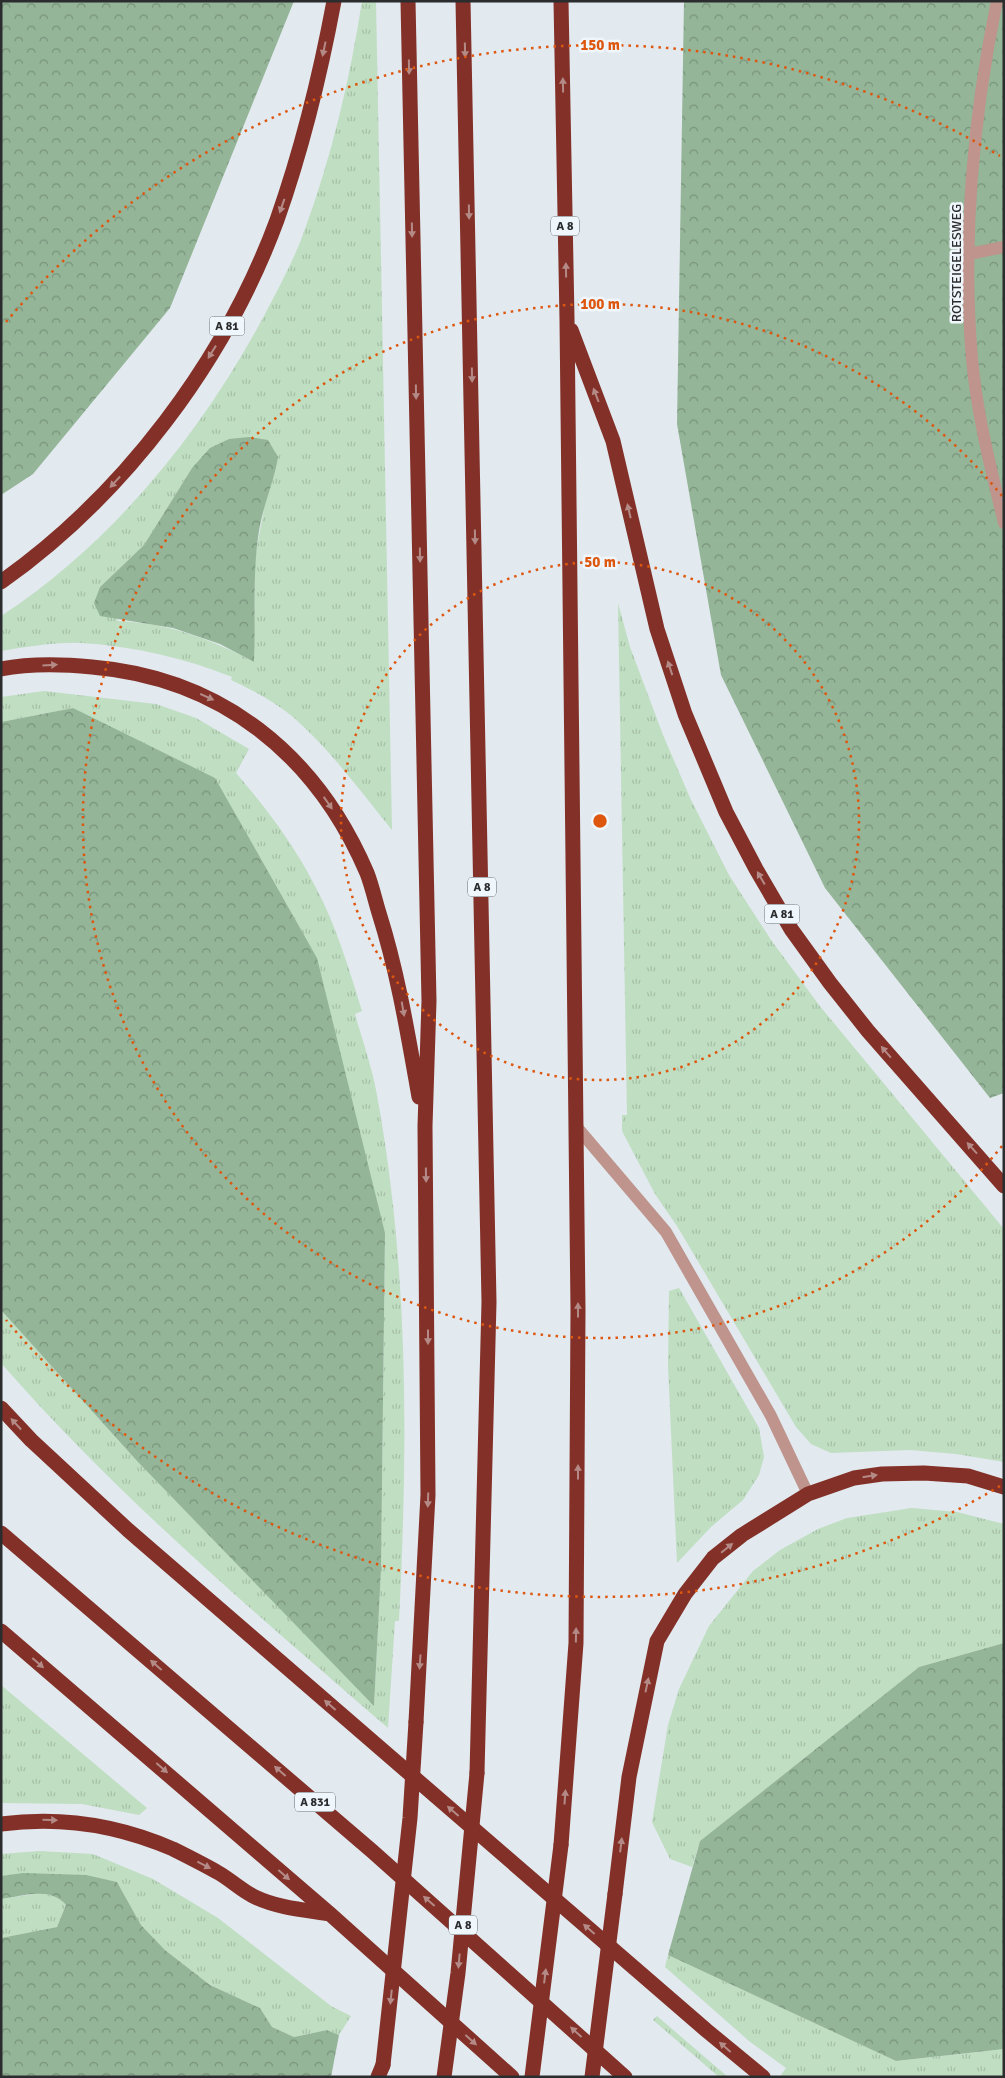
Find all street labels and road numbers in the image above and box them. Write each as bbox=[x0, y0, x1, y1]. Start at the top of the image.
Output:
street label: ROTSTEIGELESWEG bbox=[948, 204, 965, 322]
road number: A 8 bbox=[551, 217, 579, 236]
road number: A 81 bbox=[210, 316, 244, 336]
road number: A 8 bbox=[468, 878, 496, 896]
road number: A 81 bbox=[764, 904, 800, 924]
road number: A 831 bbox=[295, 1792, 335, 1811]
road number: A 8 bbox=[449, 1916, 477, 1934]

